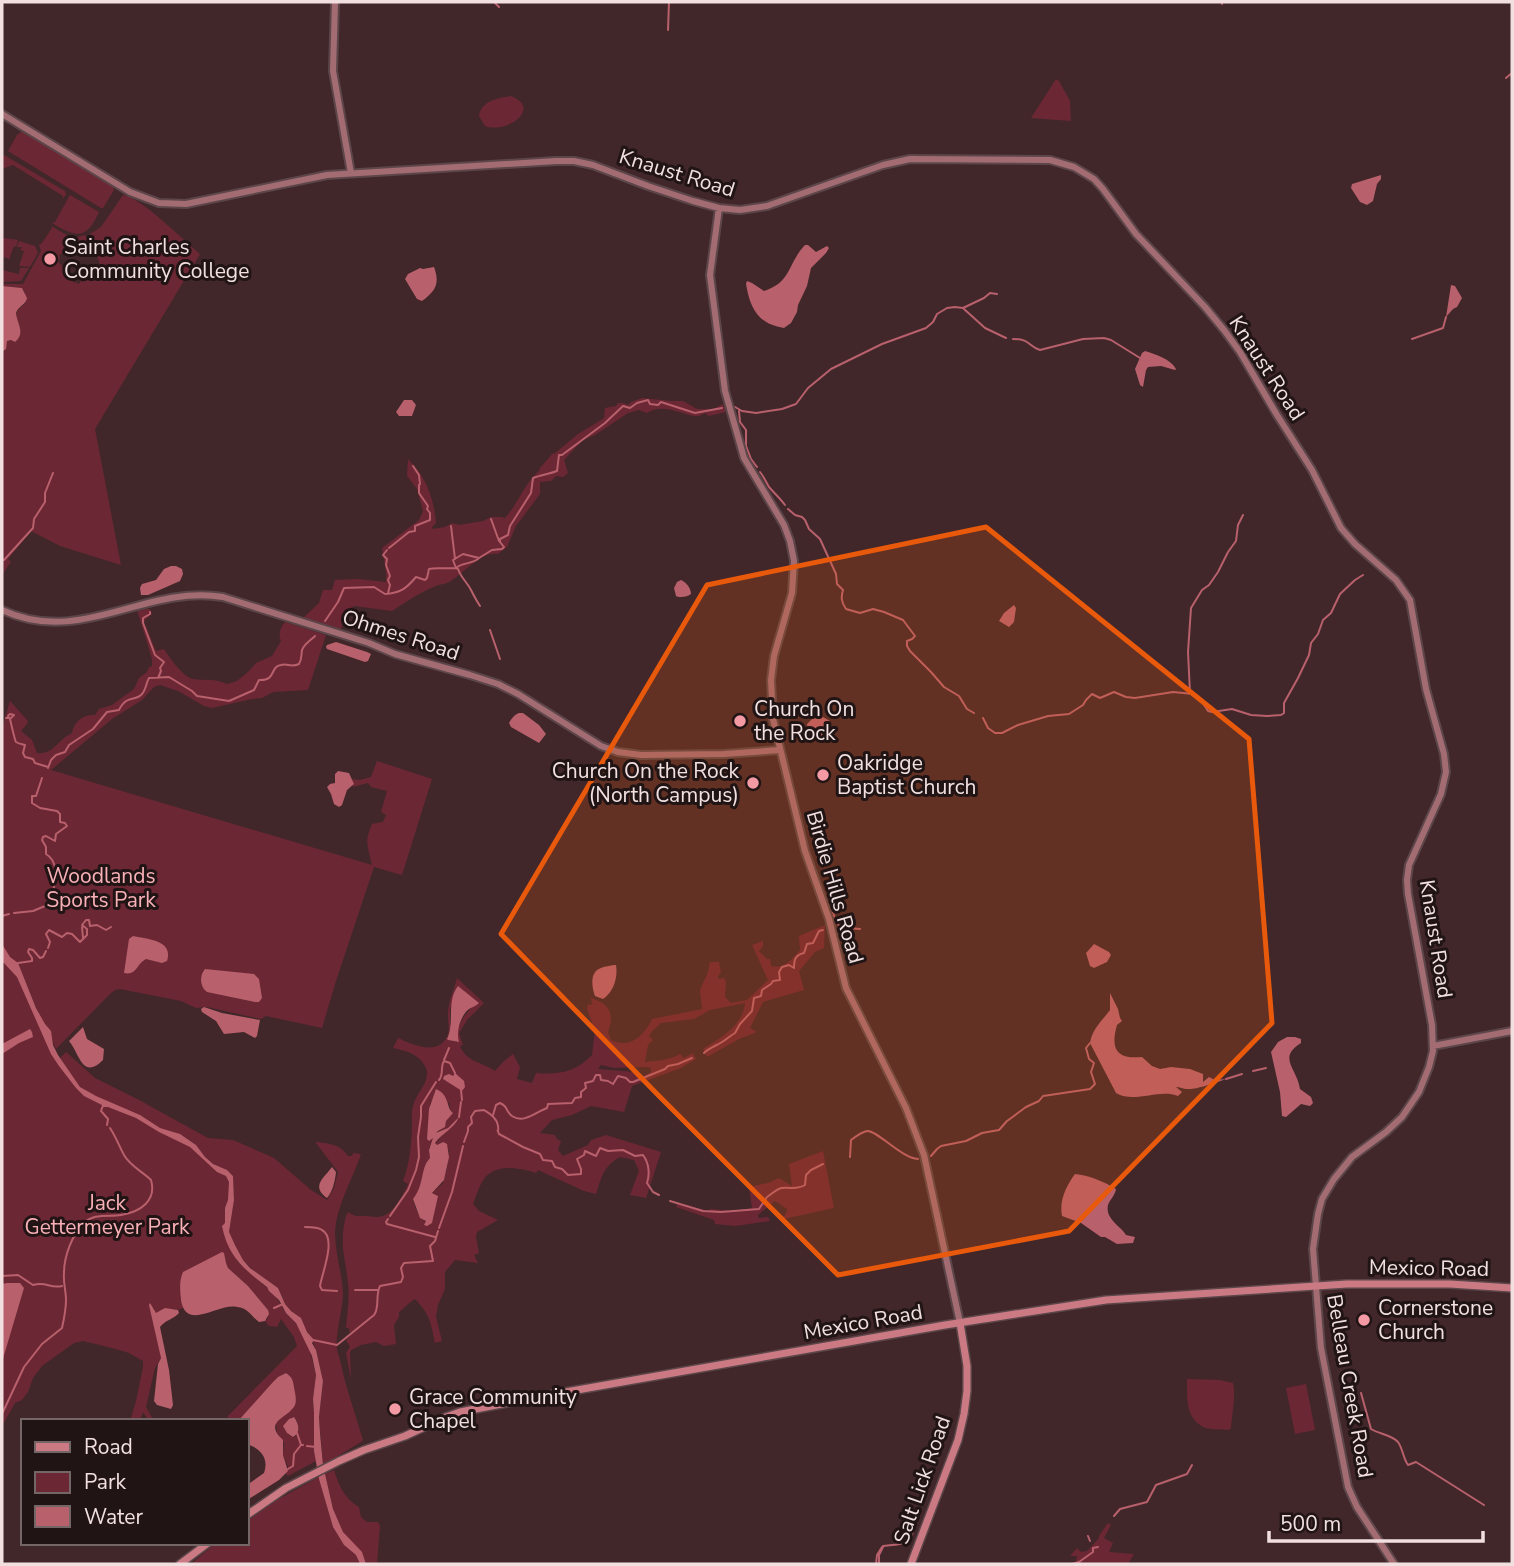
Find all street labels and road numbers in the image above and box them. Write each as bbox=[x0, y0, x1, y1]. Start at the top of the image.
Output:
street label: Knaust Road bbox=[616, 142, 738, 204]
street label: Knaust Road bbox=[1223, 310, 1311, 426]
street label: Ohmes Road bbox=[339, 603, 463, 667]
street label: Birdie Hills Road bbox=[800, 807, 870, 967]
street label: Knaust Road bbox=[1413, 878, 1459, 1000]
street label: Mexico Road bbox=[1369, 1253, 1489, 1283]
street label: Belleau Creek Road bbox=[1320, 1292, 1380, 1480]
street label: Mexico Road bbox=[801, 1298, 925, 1346]
street label: Salt Lick Road bbox=[887, 1412, 957, 1548]

